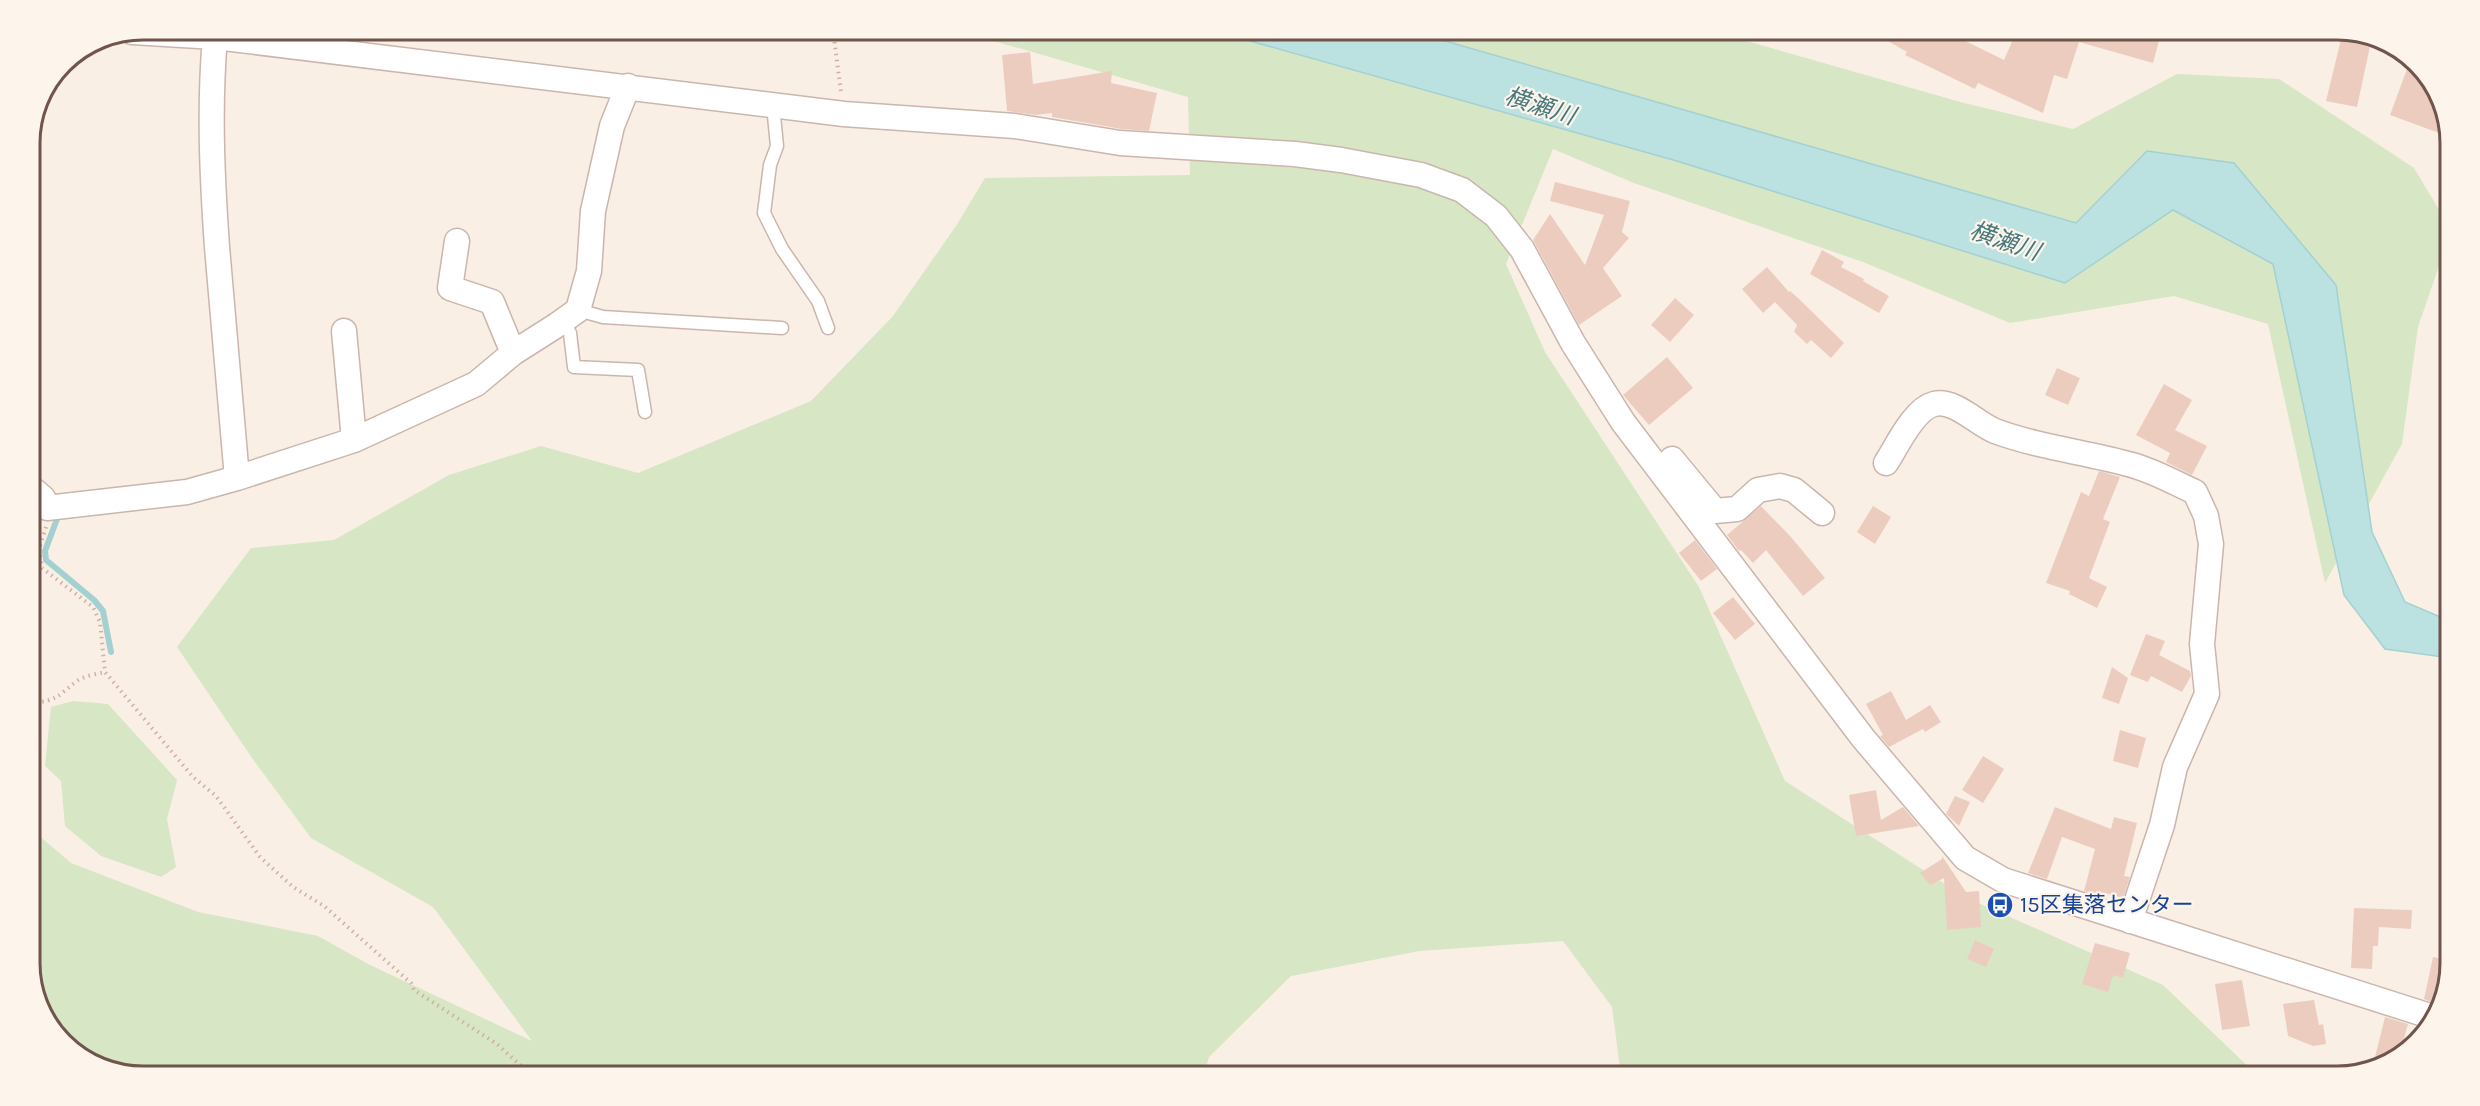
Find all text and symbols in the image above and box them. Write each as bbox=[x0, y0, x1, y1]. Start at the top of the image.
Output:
water label: 横瀬川 bbox=[1501, 82, 1581, 131]
water label: 横瀬川 bbox=[1966, 216, 2046, 267]
bus stop icon: 15区集落センター bbox=[1985, 890, 2015, 920]
place label: 15区集落センター bbox=[2020, 892, 2194, 918]

